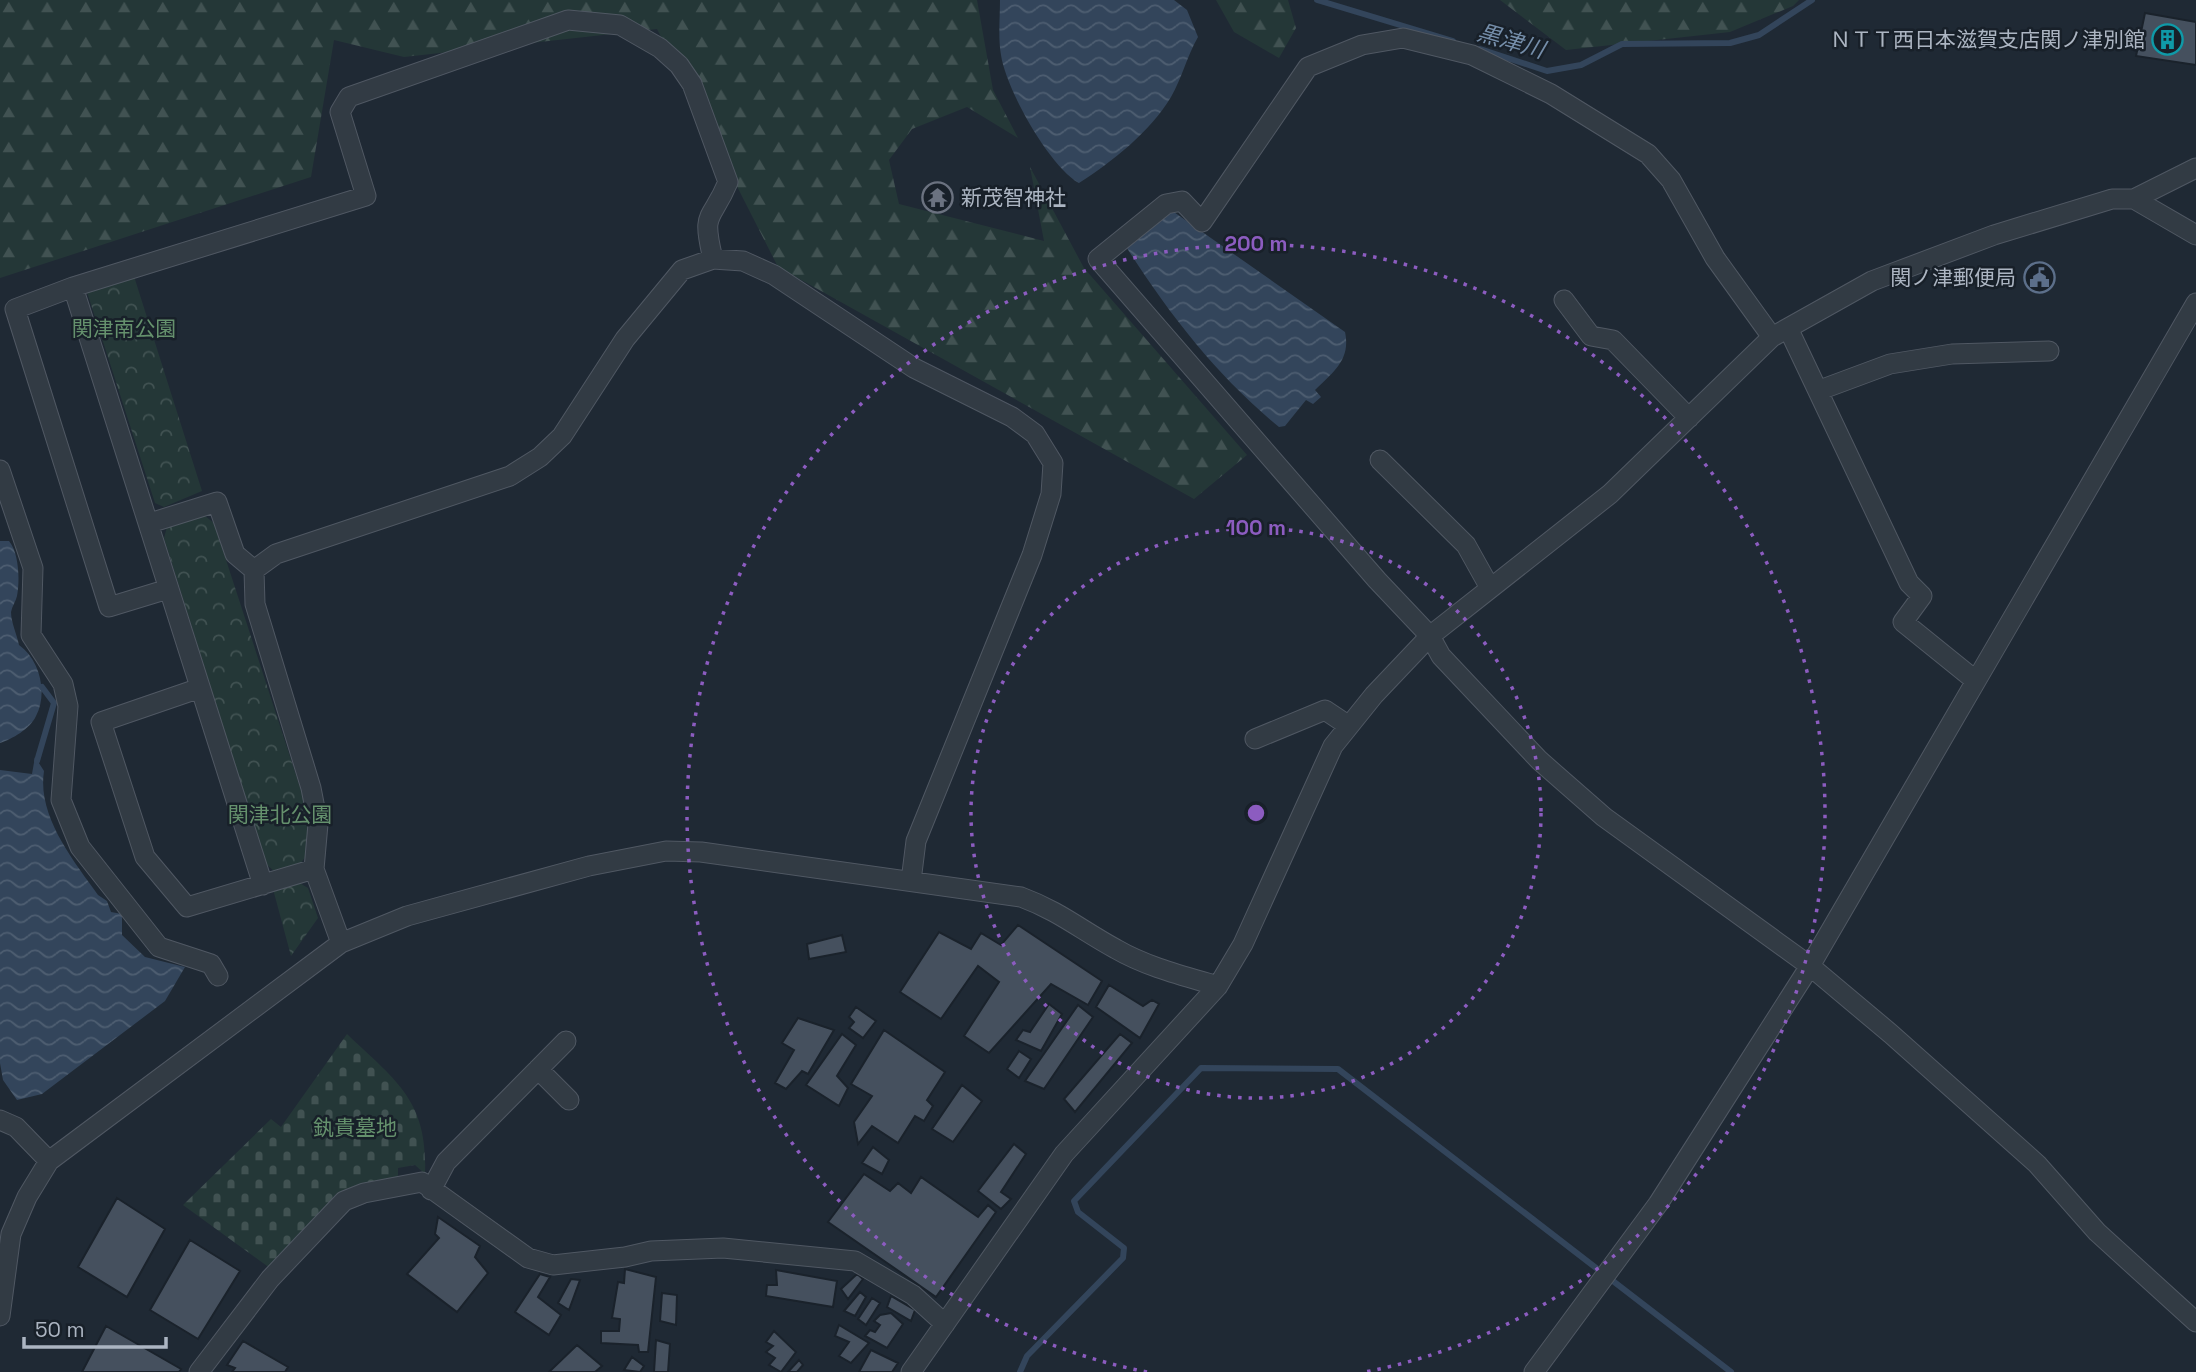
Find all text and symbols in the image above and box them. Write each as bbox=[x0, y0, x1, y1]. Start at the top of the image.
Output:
water label: 黒津川 bbox=[1474, 17, 1551, 66]
building icon: ＮＴＴ西日本滋賀支店関ノ津別館 bbox=[2151, 22, 2185, 56]
place label: ＮＴＴ西日本滋賀支店関ノ津別館 bbox=[1830, 26, 2145, 53]
temple icon: 新茂智神社 bbox=[921, 180, 955, 214]
place label: 新茂智神社 bbox=[961, 184, 1066, 211]
text: 200 m bbox=[1225, 230, 1287, 257]
public building icon: 関ノ津郵便局 bbox=[2022, 260, 2056, 294]
place label: 関ノ津郵便局 bbox=[1890, 264, 2016, 291]
park label: 関津南公園 bbox=[72, 315, 177, 342]
text: 100 m bbox=[1226, 514, 1286, 541]
park label: 関津北公園 bbox=[228, 801, 333, 828]
centre of rings bbox=[1244, 801, 1268, 825]
park label: 釻貴墓地 bbox=[313, 1114, 397, 1141]
scale bar bbox=[24, 1306, 166, 1350]
text: 50 m bbox=[35, 1316, 85, 1343]

